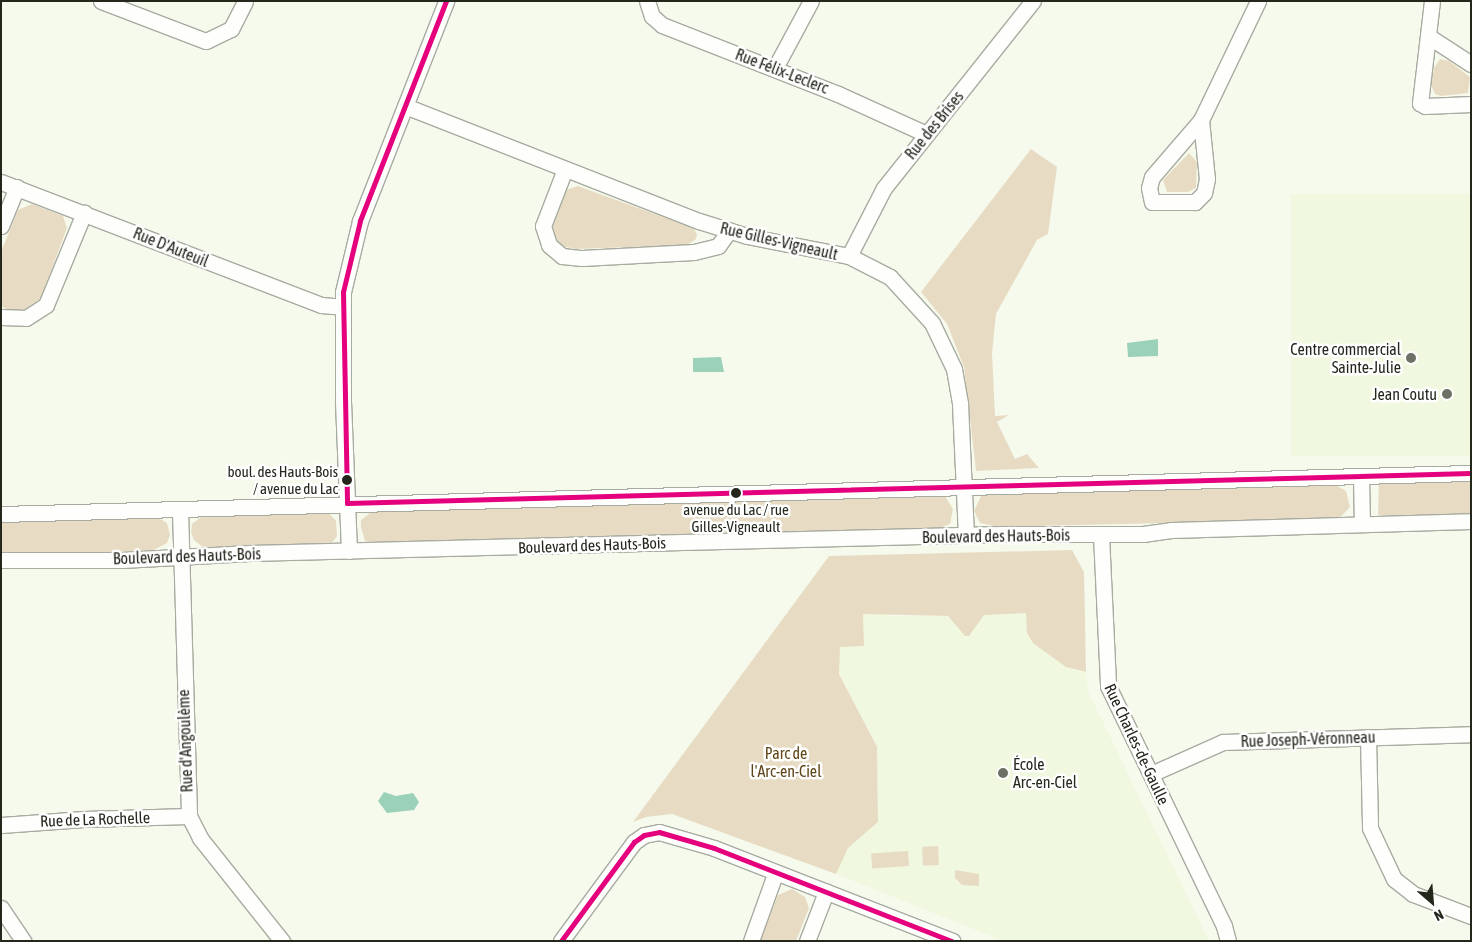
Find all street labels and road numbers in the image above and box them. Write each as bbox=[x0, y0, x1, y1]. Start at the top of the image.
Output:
street label: Rue Félix-Leclerc bbox=[733, 44, 831, 98]
street label: Rue des Brises bbox=[901, 87, 967, 163]
street label: Rue Gilles-Vigneault bbox=[718, 218, 840, 264]
street label: Rue D'Auteuil bbox=[130, 223, 212, 271]
street label: Boulevard des Hauts-Bois bbox=[922, 525, 1070, 547]
street label: Boulevard des Hauts-Bois bbox=[518, 533, 666, 557]
street label: Boulevard des Hauts-Bois bbox=[113, 544, 261, 568]
street label: Rue Charles-de-Gaulle bbox=[1101, 680, 1173, 808]
street label: Rue d'Angoulème bbox=[174, 689, 196, 793]
street label: Rue Joseph-Véronneau bbox=[1240, 727, 1376, 751]
street label: Rue de La Rochelle bbox=[40, 807, 150, 831]

